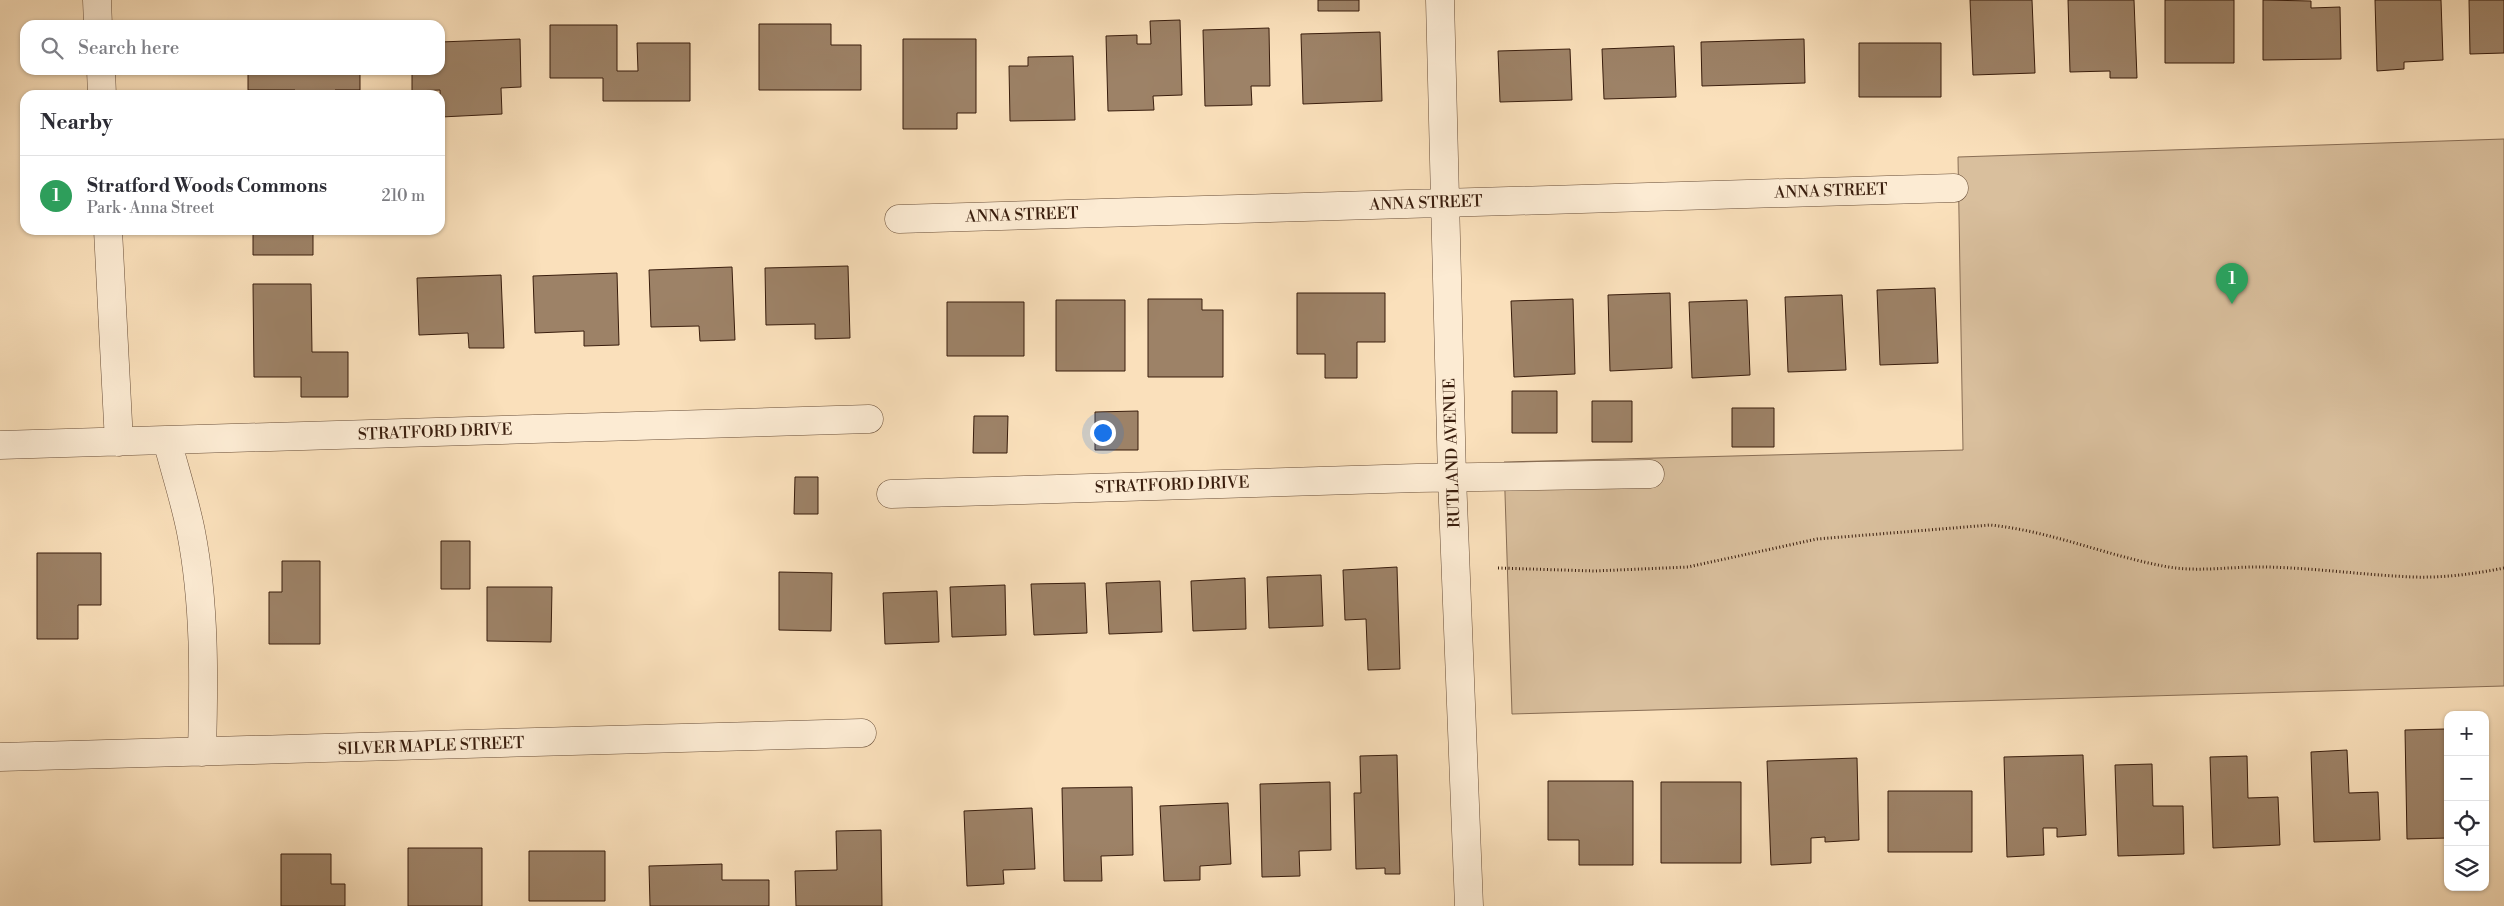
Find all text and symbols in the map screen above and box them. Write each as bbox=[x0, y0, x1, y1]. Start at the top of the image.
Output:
search box bbox=[20, 20, 445, 75]
icon: search bbox=[38, 34, 66, 62]
text: Search here bbox=[78, 36, 179, 60]
text: Nearby bbox=[40, 110, 113, 136]
text: Stratford Woods Commons bbox=[87, 174, 327, 198]
street label: ANNA STREET bbox=[1773, 179, 1888, 203]
text: 1 bbox=[52, 186, 60, 206]
text: 210 m bbox=[381, 186, 425, 206]
street label: ANNA STREET bbox=[1368, 191, 1483, 215]
text: Park · Anna Street bbox=[87, 198, 214, 218]
street label: ANNA STREET bbox=[964, 203, 1079, 227]
pin: 1 bbox=[2216, 263, 2248, 304]
street label: RUTLAND AVENUE bbox=[1439, 378, 1465, 528]
street label: STRATFORD DRIVE bbox=[357, 419, 513, 445]
your location bbox=[1090, 420, 1116, 446]
street label: STRATFORD DRIVE bbox=[1094, 472, 1250, 498]
map controls bbox=[2444, 711, 2489, 891]
button: + bbox=[2444, 711, 2489, 756]
street label: SILVER MAPLE STREET bbox=[337, 733, 525, 759]
button: − bbox=[2444, 756, 2489, 801]
button: locate bbox=[2444, 801, 2489, 846]
button: layers bbox=[2444, 846, 2489, 891]

